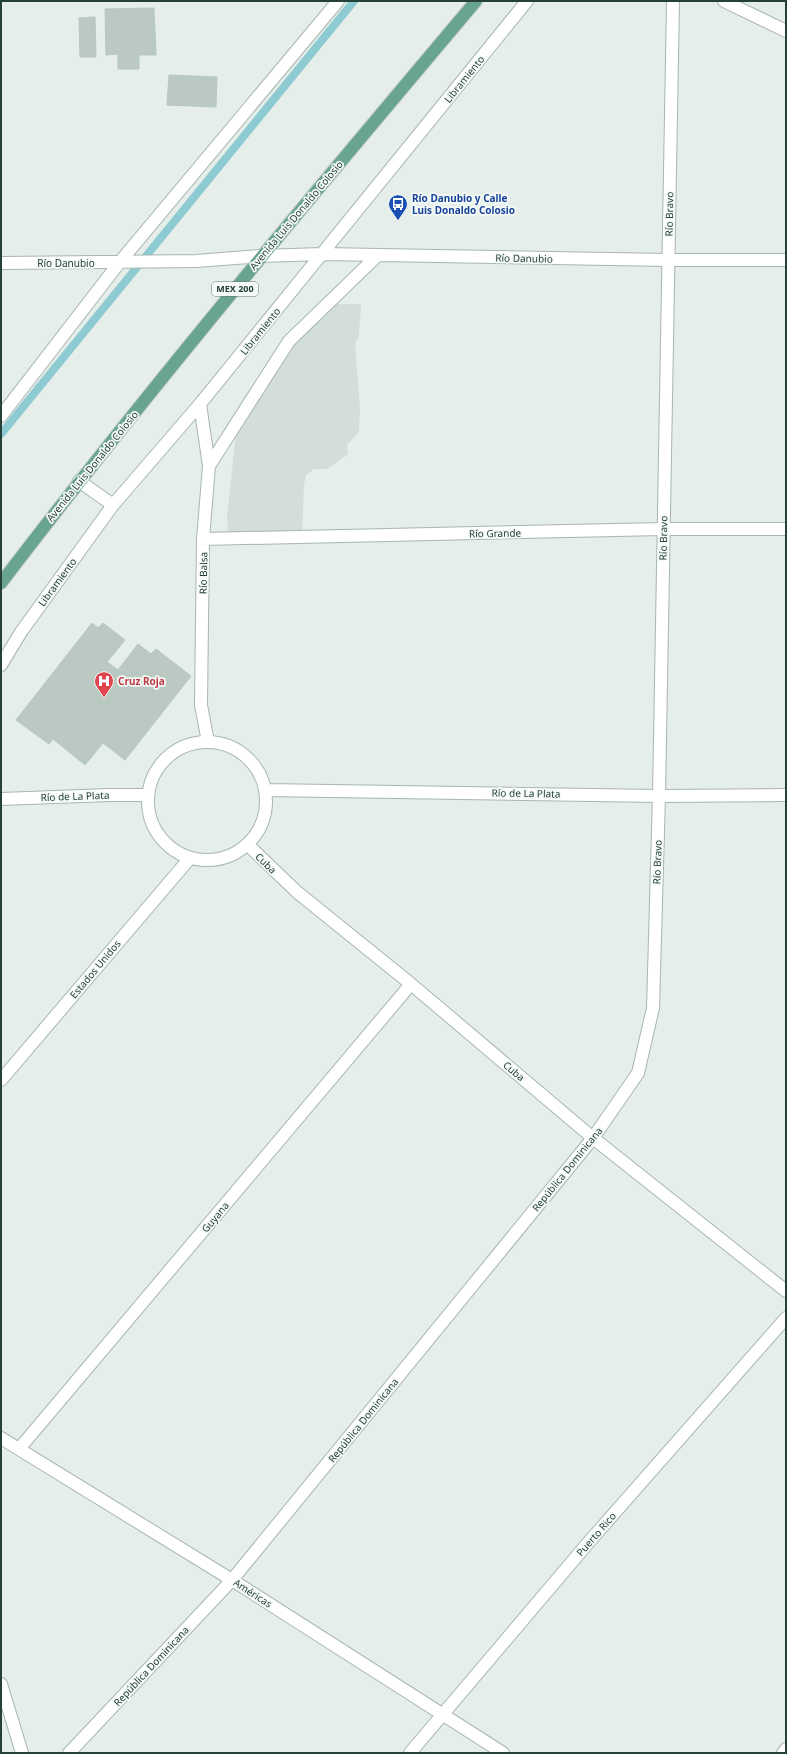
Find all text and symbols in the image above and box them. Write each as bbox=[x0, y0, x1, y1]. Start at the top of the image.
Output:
street label: Libramiento bbox=[441, 52, 487, 106]
street label: Avenida Luis Donaldo Colosio bbox=[246, 157, 346, 273]
place label: Río Danubio y Calle Luis Donaldo Colosio bbox=[412, 191, 515, 217]
street label: Río Bravo bbox=[662, 192, 676, 236]
bus stop icon: Río Danubio y Calle Luis Donaldo Colosio bbox=[387, 193, 409, 221]
street label: Río Danubio bbox=[495, 250, 553, 266]
street label: Río Danubio bbox=[37, 256, 95, 270]
road number: MEX 200 bbox=[212, 282, 258, 296]
street label: Libramiento bbox=[237, 304, 283, 358]
street label: Avenida Luis Donaldo Colosio bbox=[43, 408, 141, 524]
street label: Río Bravo bbox=[656, 516, 670, 560]
street label: Río Grande bbox=[469, 526, 522, 540]
street label: Río Balsa bbox=[196, 552, 210, 594]
street label: Libramiento bbox=[35, 555, 79, 609]
hospital icon: Cruz Roja bbox=[93, 670, 115, 698]
place label: Cruz Roja bbox=[118, 674, 165, 688]
street label: Río de La Plata bbox=[492, 785, 560, 801]
street label: Río de La Plata bbox=[40, 788, 110, 804]
street label: Río Bravo bbox=[649, 839, 665, 885]
street label: Cuba bbox=[252, 850, 280, 876]
street label: Estados Unidos bbox=[66, 937, 124, 1001]
street label: Cuba bbox=[500, 1058, 528, 1084]
street label: República Dominicana bbox=[529, 1124, 605, 1214]
street label: Guyana bbox=[198, 1199, 232, 1235]
street label: República Dominicana bbox=[325, 1375, 401, 1465]
street label: Puerto Rico bbox=[573, 1509, 619, 1559]
street label: Américas bbox=[231, 1575, 275, 1611]
street label: República Dominicana bbox=[110, 1623, 192, 1709]

